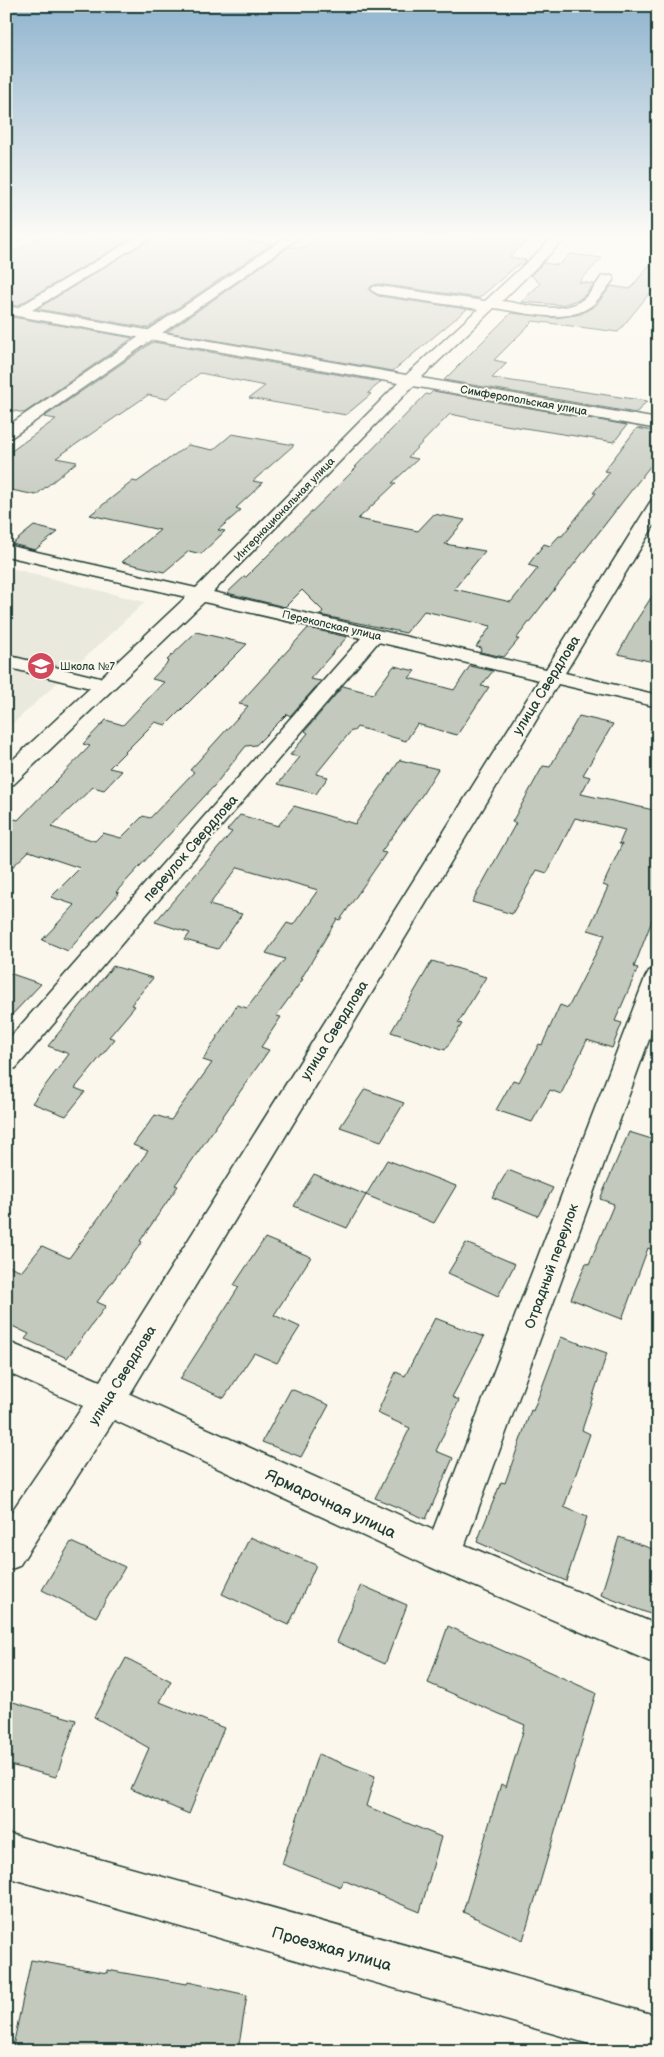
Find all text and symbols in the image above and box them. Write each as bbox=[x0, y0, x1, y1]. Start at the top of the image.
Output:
street label: Симферопольская улица bbox=[459, 383, 589, 418]
street label: Интернациональная улица bbox=[231, 454, 338, 564]
street label: Перекопская улица bbox=[281, 608, 383, 643]
street label: улица Свердлова bbox=[509, 632, 584, 738]
school or university icon: Школа №7 bbox=[26, 651, 56, 681]
place label: Школа №7 bbox=[60, 660, 115, 673]
street label: переулок Свердлова bbox=[139, 791, 242, 905]
street label: улица Свердлова bbox=[297, 977, 372, 1083]
street label: Отрадный переулок bbox=[521, 1201, 582, 1331]
street label: улица Свердлова bbox=[85, 1322, 160, 1428]
street label: Ярмарочная улица bbox=[262, 1466, 399, 1543]
street label: Проезжая улица bbox=[269, 1923, 394, 1976]

